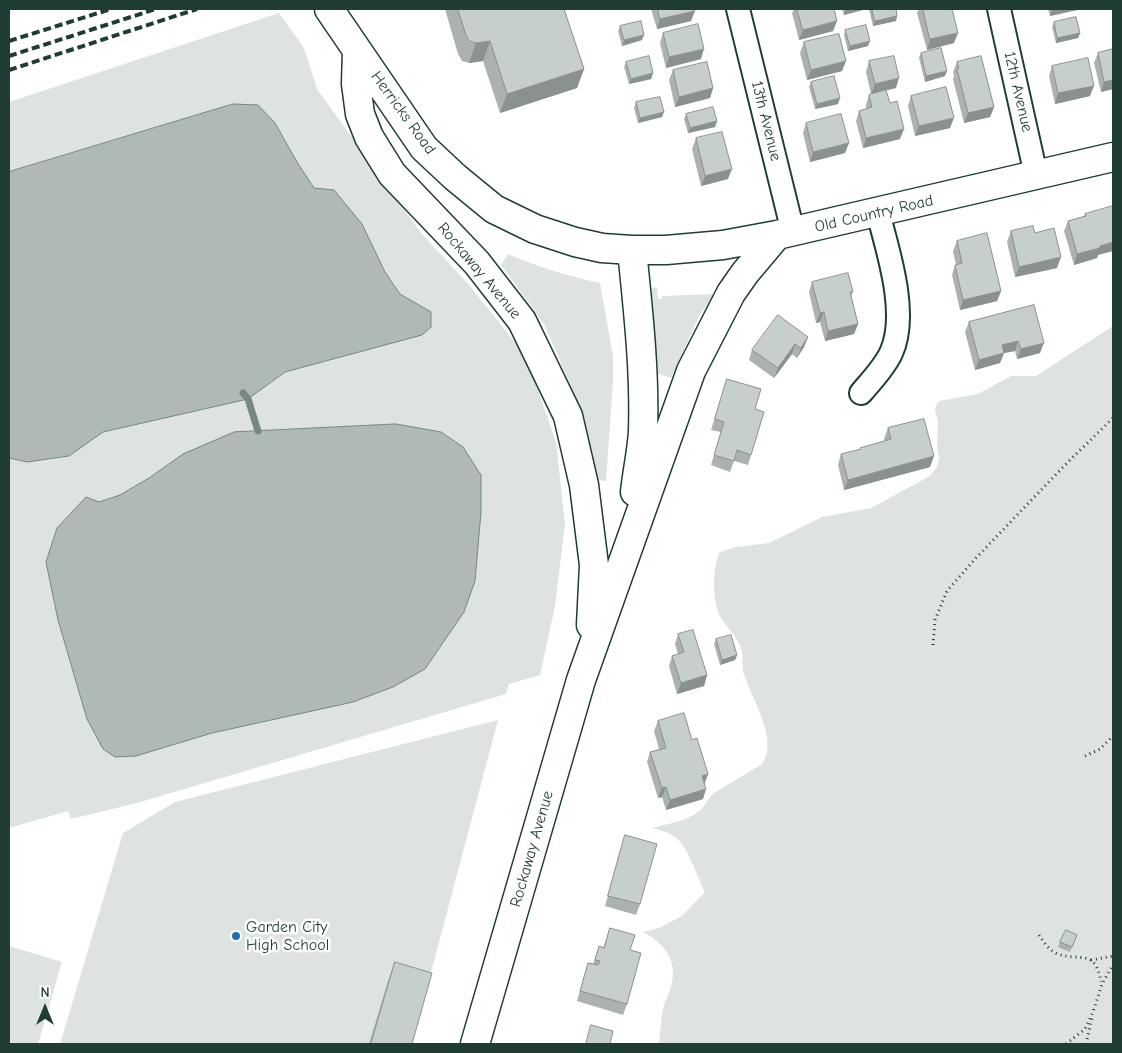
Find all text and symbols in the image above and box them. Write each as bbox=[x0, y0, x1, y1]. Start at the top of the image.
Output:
street label: 12th Avenue bbox=[999, 50, 1037, 134]
street label: Herricks Road bbox=[366, 68, 440, 158]
street label: 13th Avenue bbox=[747, 79, 785, 163]
street label: Old Country Road bbox=[813, 191, 935, 237]
street label: Rockaway Avenue bbox=[433, 219, 525, 323]
street label: Rockaway Avenue bbox=[506, 789, 558, 909]
place label: Garden City High School bbox=[246, 917, 329, 955]
marker: Garden City High School bbox=[230, 930, 242, 942]
north arrow bbox=[20, 983, 70, 1033]
text: N bbox=[40, 984, 50, 1001]

